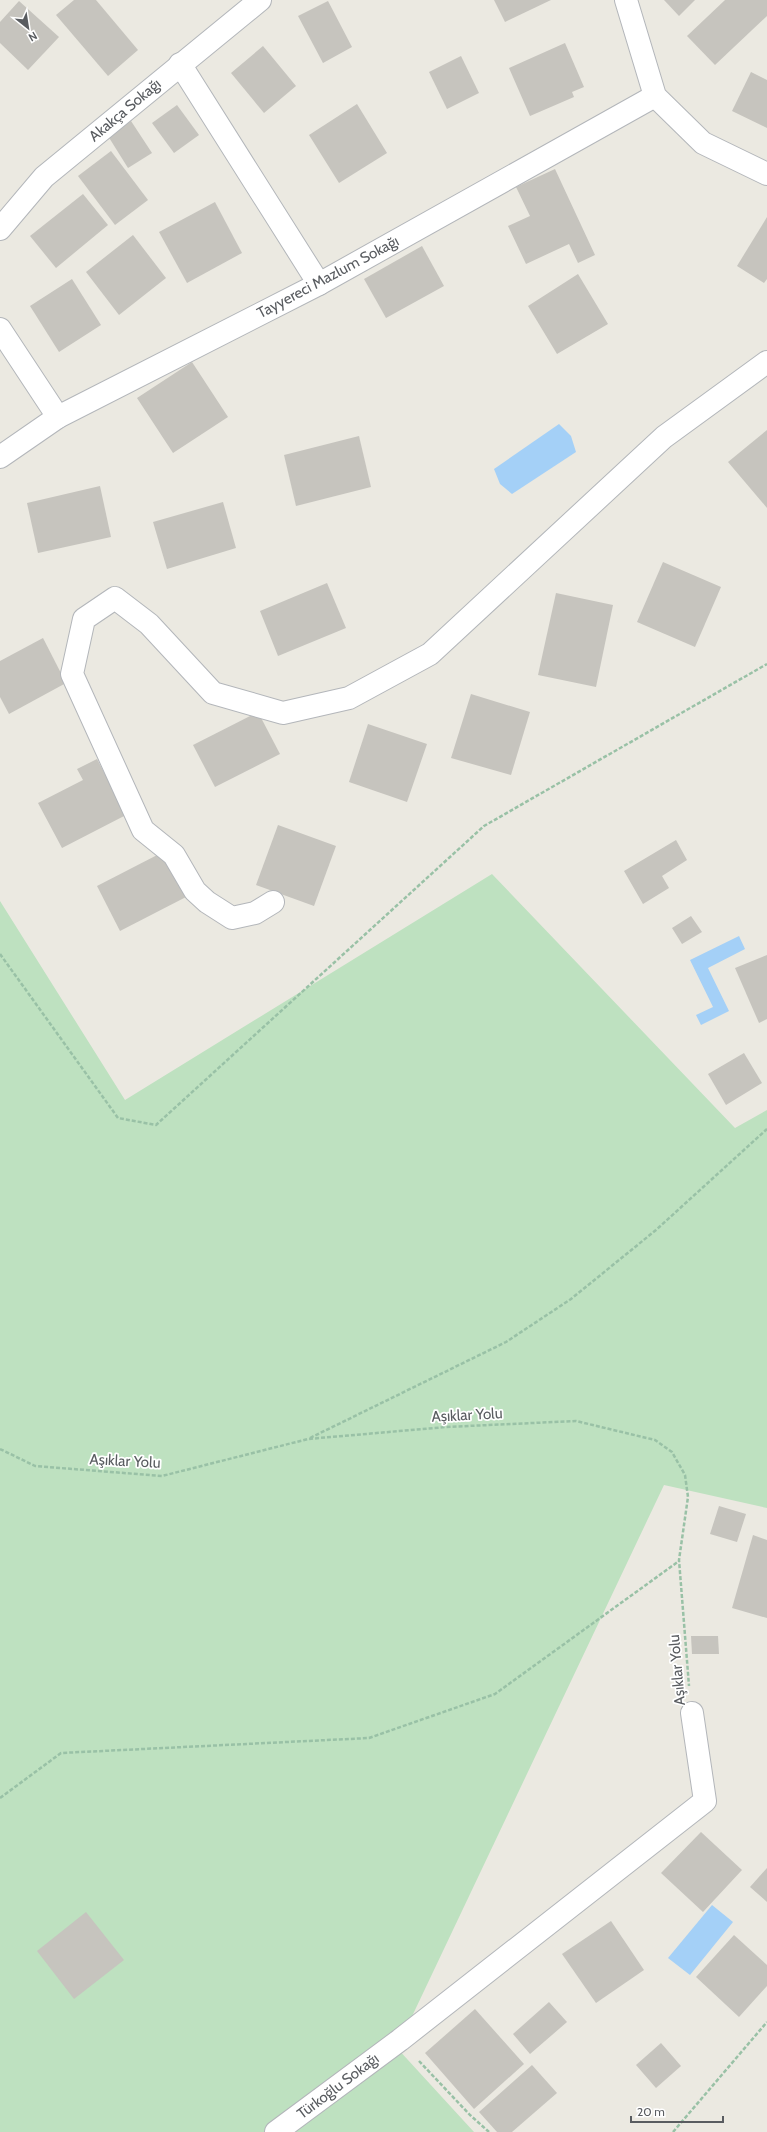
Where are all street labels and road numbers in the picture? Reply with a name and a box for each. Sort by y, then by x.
street label: Akakça Sokağı [85,75,165,145]
street label: Tayyereci Mazlum Sokağı [254,232,402,322]
street label: Aşıklar Yolu [431,1404,503,1426]
street label: Aşıklar Yolu [89,1450,161,1472]
street label: Aşıklar Yolu [665,1634,689,1706]
street label: Türkoğlu Sokağı [294,2049,382,2123]

